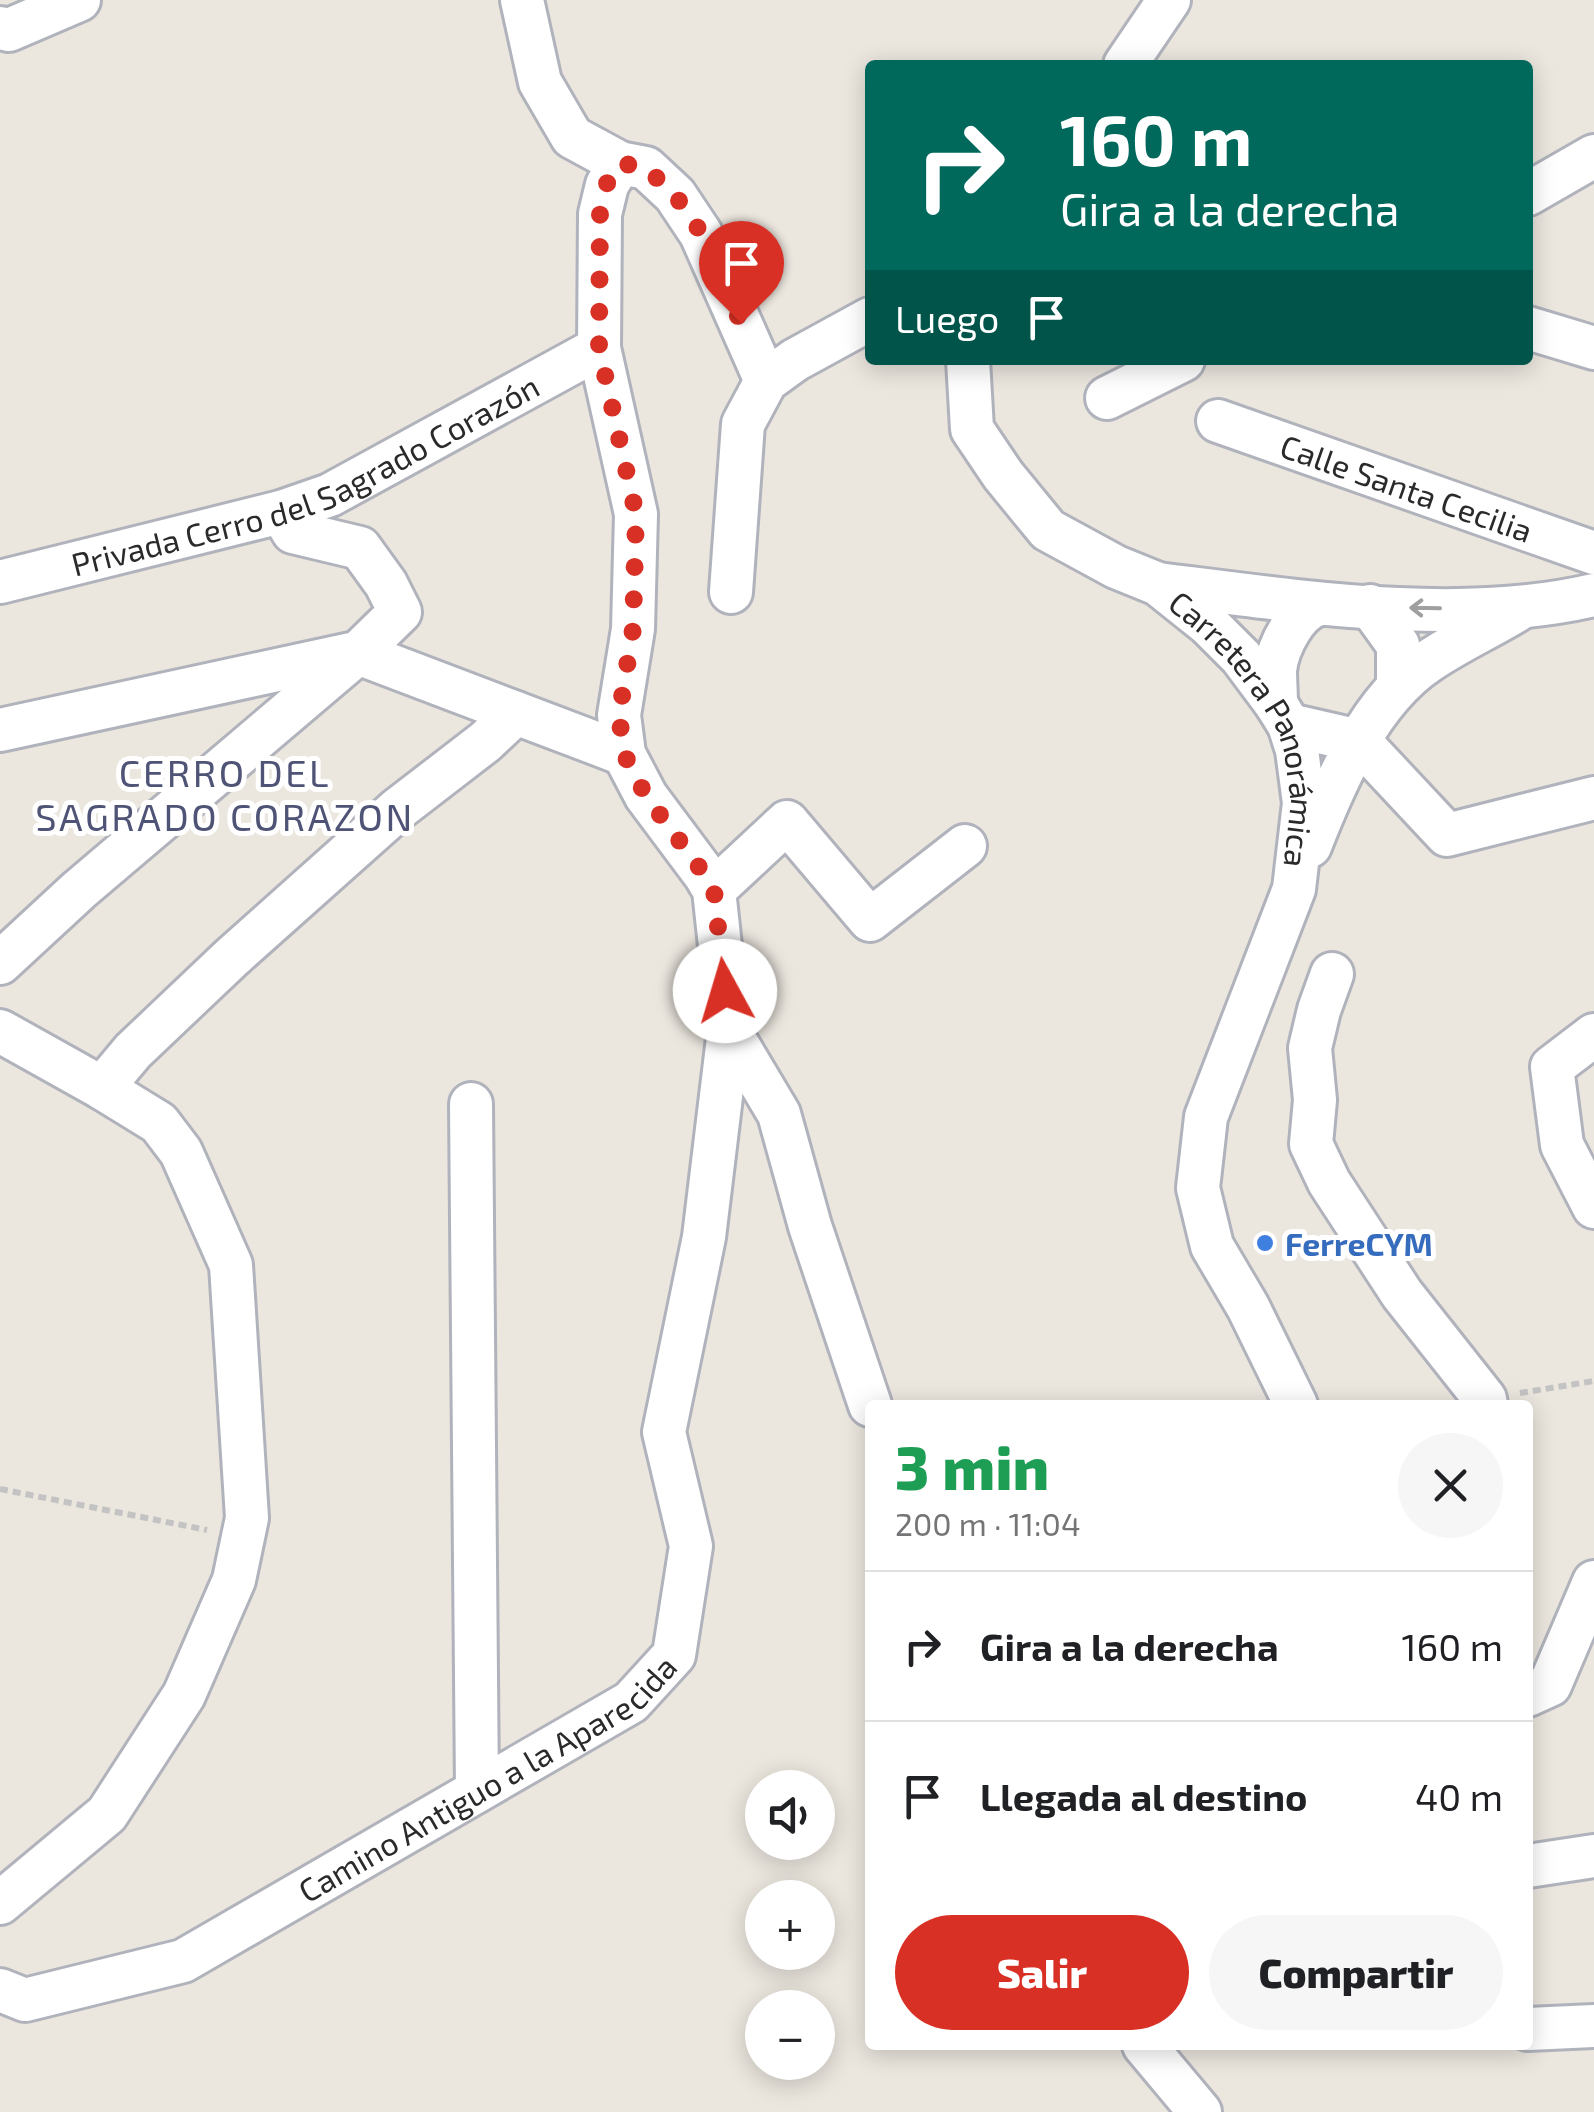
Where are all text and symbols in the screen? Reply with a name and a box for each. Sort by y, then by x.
text: 160 m [1060,96,1253,180]
icon: right [895,100,1025,230]
text: Gira a la derecha [1060,181,1399,235]
pin [699,221,784,324]
icon: arrive [714,236,769,291]
icon: arrive [1019,290,1074,345]
text: Luego [895,295,999,341]
street label: Privada Cerro del Sagrado Corazón [67,366,545,583]
street label: Calle Santa Cecilia [1276,426,1538,549]
street label: Carretera Panorámica [1162,582,1323,870]
one-way arrow [1409,599,1441,618]
district label: CERRO DEL SAGRADO CORAZON [35,749,415,839]
position arrow [673,939,777,1043]
place label: FerreCYM [1285,1224,1433,1262]
marker: FerreCYM [1254,1232,1276,1254]
text: 3 min [895,1430,1049,1502]
button: close [1398,1433,1503,1538]
text: 200 m · 11:04 [895,1504,1081,1542]
icon: right [895,1619,950,1674]
text: Gira a la derecha [980,1623,1279,1669]
text: 160 m [1401,1623,1503,1669]
street label: Camino Antiguo a la Aparecida [291,1647,684,1909]
icon: arrive [895,1769,950,1824]
map controls [745,1770,835,2080]
button: sound [745,1770,835,1860]
text: Llegada al destino [980,1773,1308,1819]
text: 40 m [1415,1773,1503,1819]
button: + [745,1880,835,1970]
button: Salir [895,1915,1189,2030]
button: Compartir [1209,1915,1503,2030]
button: − [745,1990,835,2080]

